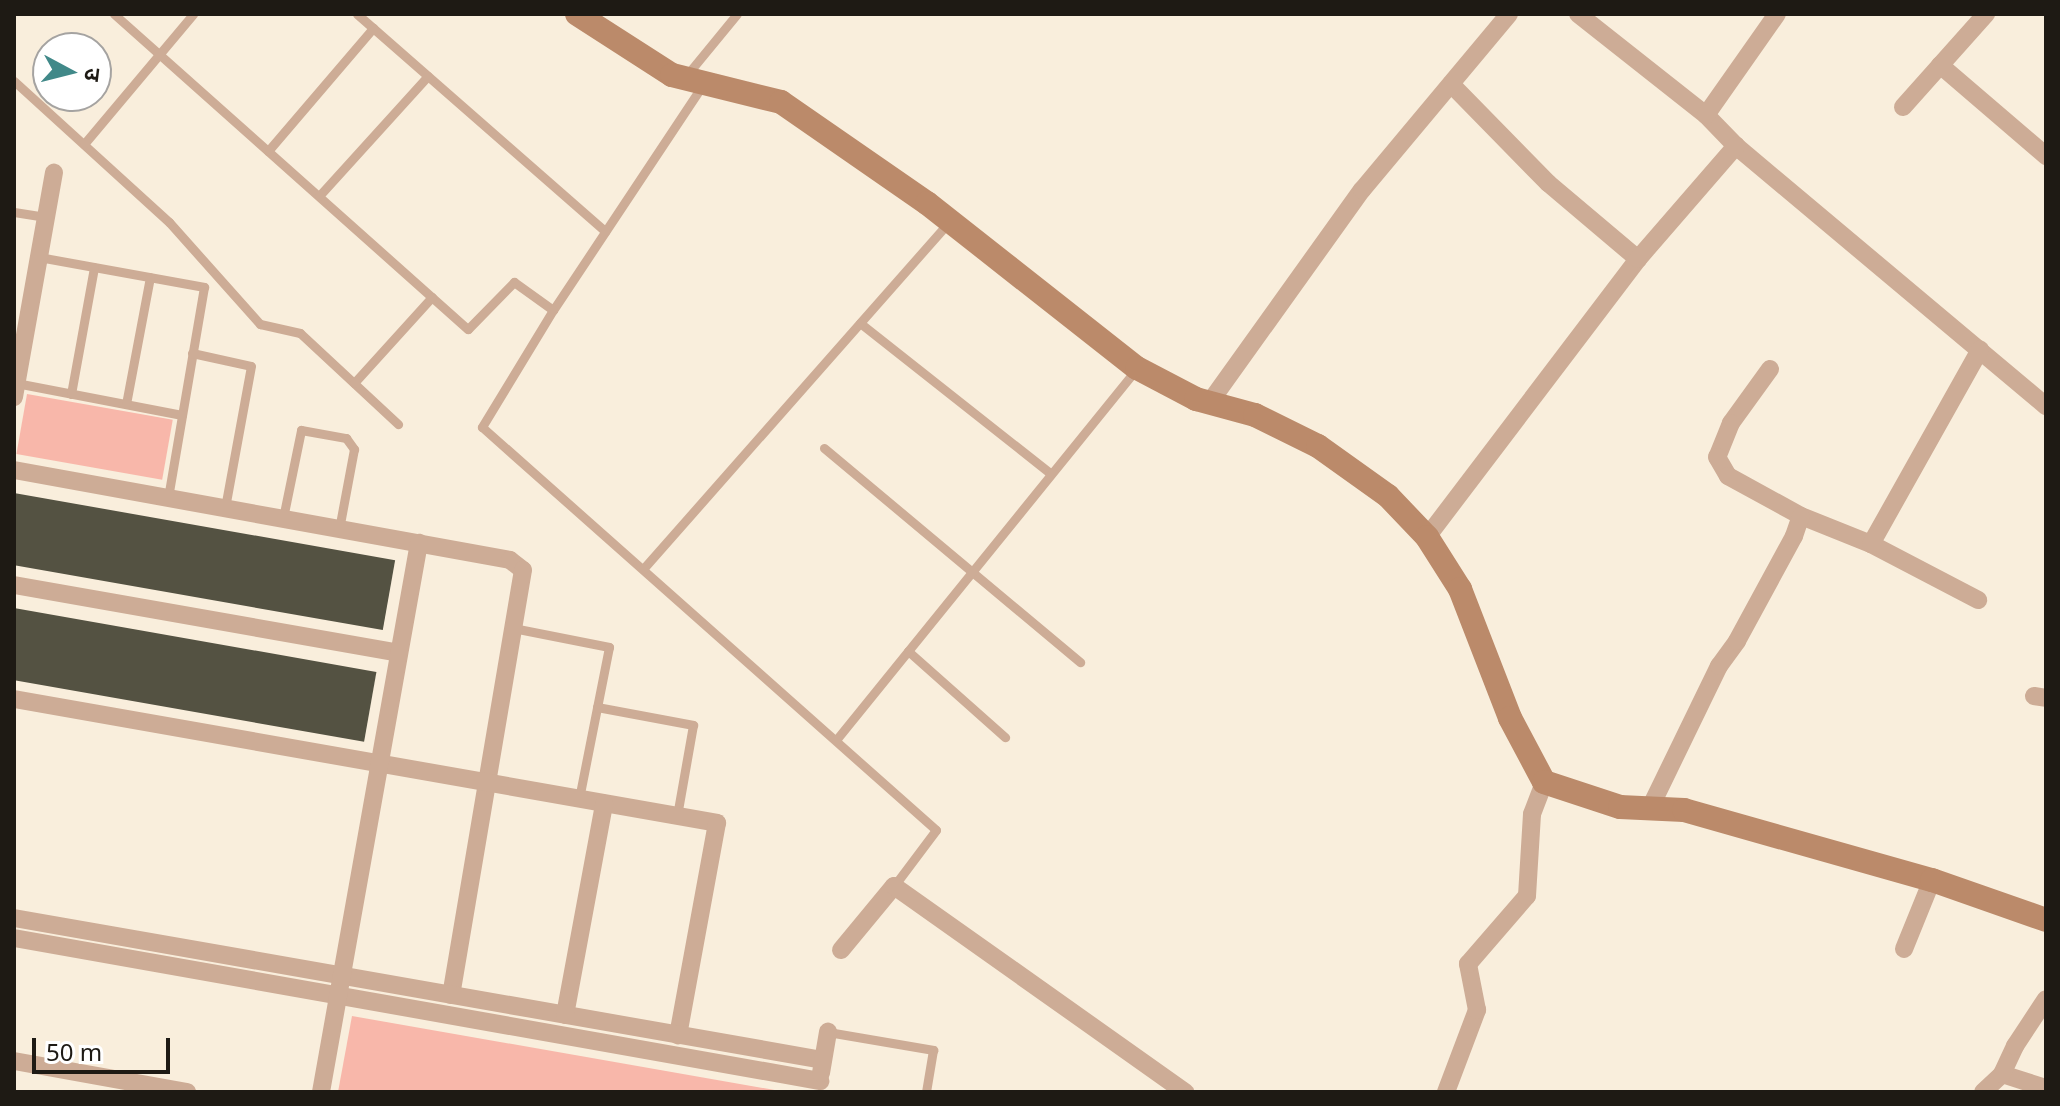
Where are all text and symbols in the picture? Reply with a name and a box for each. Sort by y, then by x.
north arrow [32,32,112,112]
text: उ [78,66,110,83]
scale bar [36,1022,174,1072]
text: 50 m [46,1035,102,1068]

